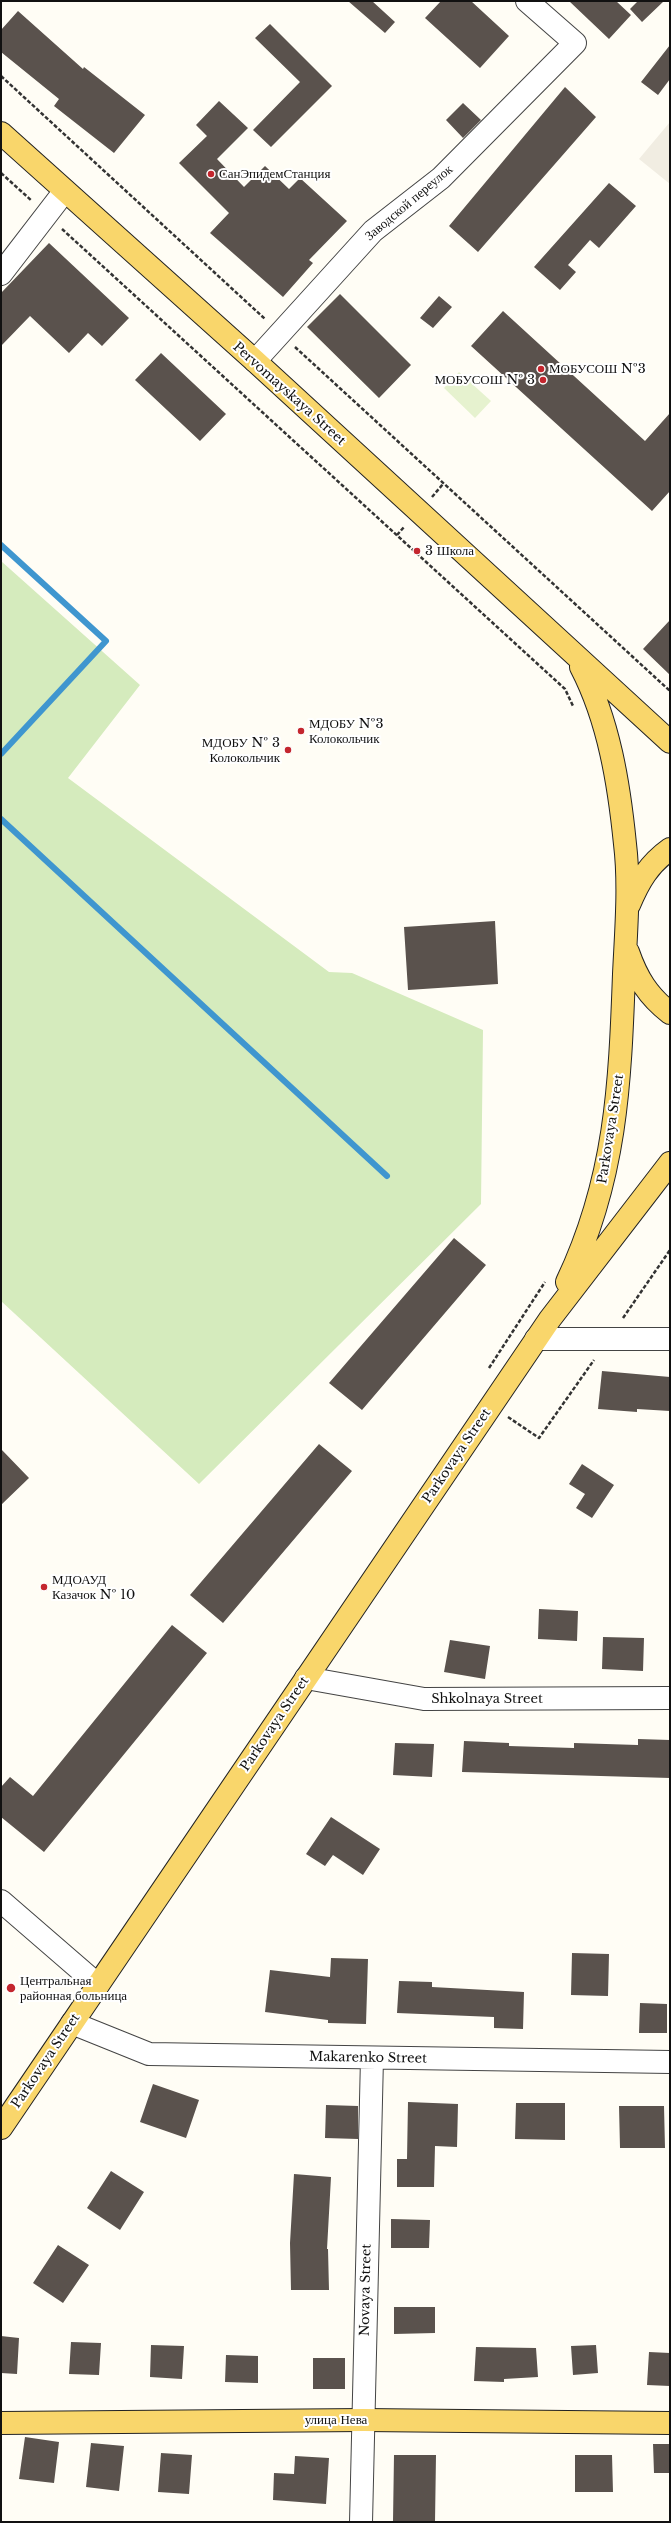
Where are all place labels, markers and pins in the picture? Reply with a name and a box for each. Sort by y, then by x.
place label: СанЭпидемСтанция [219,166,330,182]
marker: СанЭпидемСтанция [206,169,216,179]
place label: МОБУСОШ №3 [549,361,646,377]
marker: МОБУСОШ №3 [536,364,546,374]
place label: МОБУСОШ № 3 [434,372,535,388]
marker: МОБУСОШ № 3 [538,375,548,385]
place label: 3 Школа [425,543,474,559]
marker: 3 Школа [412,546,422,556]
place label: МДОБУ №3 Колокольчик [309,716,383,747]
marker: МДОБУ №3 Колокольчик [296,726,306,736]
place label: МДОБУ № 3 Колокольчик [202,735,280,766]
marker: МДОБУ № 3 Колокольчик [283,745,293,755]
place label: МДОАУД Казачок № 10 [52,1572,135,1603]
marker: МДОАУД Казачок № 10 [39,1582,49,1592]
place label: Центральная районная больница [20,1973,127,2004]
marker: Центральная районная больница [5,1982,17,1994]

